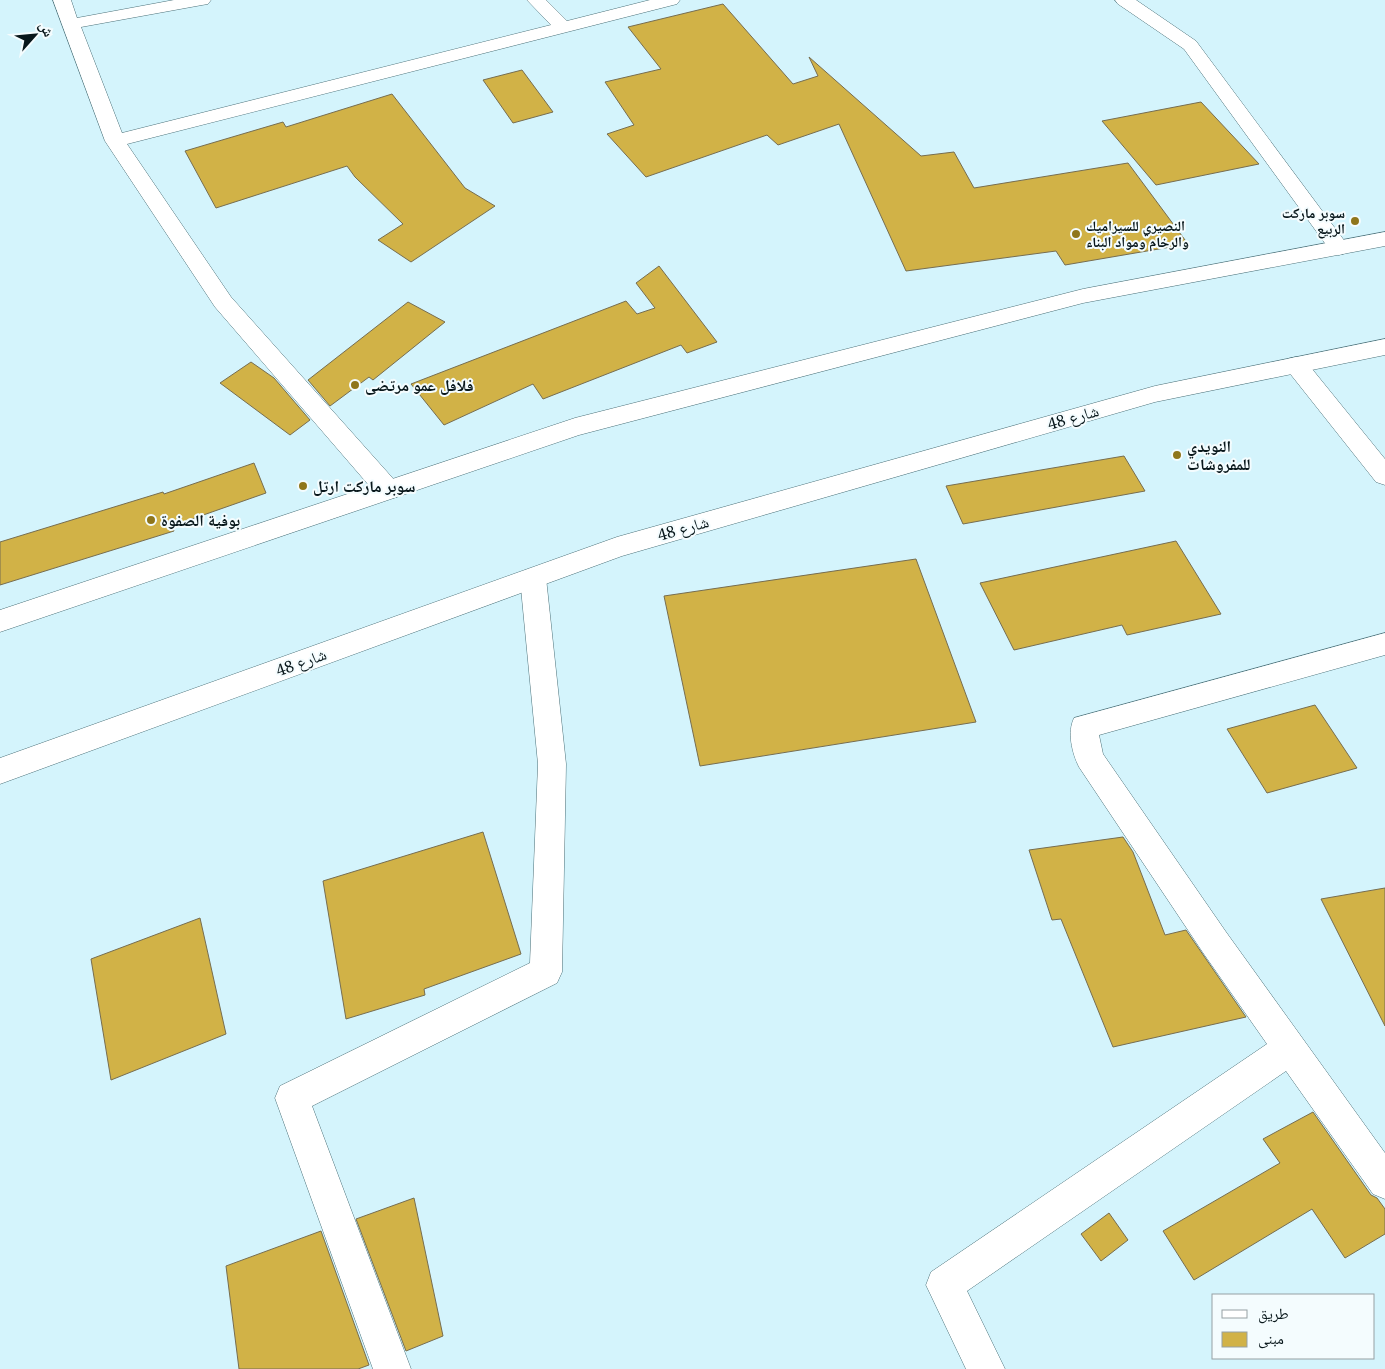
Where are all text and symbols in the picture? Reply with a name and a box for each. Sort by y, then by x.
north arrow [10,10,60,60]
text: ش [35,18,59,40]
place label: سوبر ماركت الربيع [1282,203,1345,239]
marker: سوبر ماركت الربيع [1349,215,1361,227]
place label: النصيري للسيراميك والرخام ومواد البناء [1086,216,1189,252]
marker: النصيري للسيراميك والرخام ومواد البناء [1070,228,1082,240]
place label: فلافل عمو مرتضى [365,374,474,396]
marker: فلافل عمو مرتضى [349,379,361,391]
street label: شارع 48 [1045,399,1101,435]
place label: النويدي للمفروشات [1187,435,1251,475]
marker: النويدي للمفروشات [1171,449,1183,461]
place label: سوبر ماركت ارتل [313,475,415,497]
marker: سوبر ماركت ارتل [297,480,309,492]
place label: بوفية الصفوة [161,509,240,531]
street label: شارع 48 [655,510,711,546]
marker: بوفية الصفوة [145,514,157,526]
street label: شارع 48 [273,643,329,681]
legend [1212,1294,1375,1359]
text: طريق [1258,1303,1289,1324]
text: مبنى [1258,1328,1284,1349]

